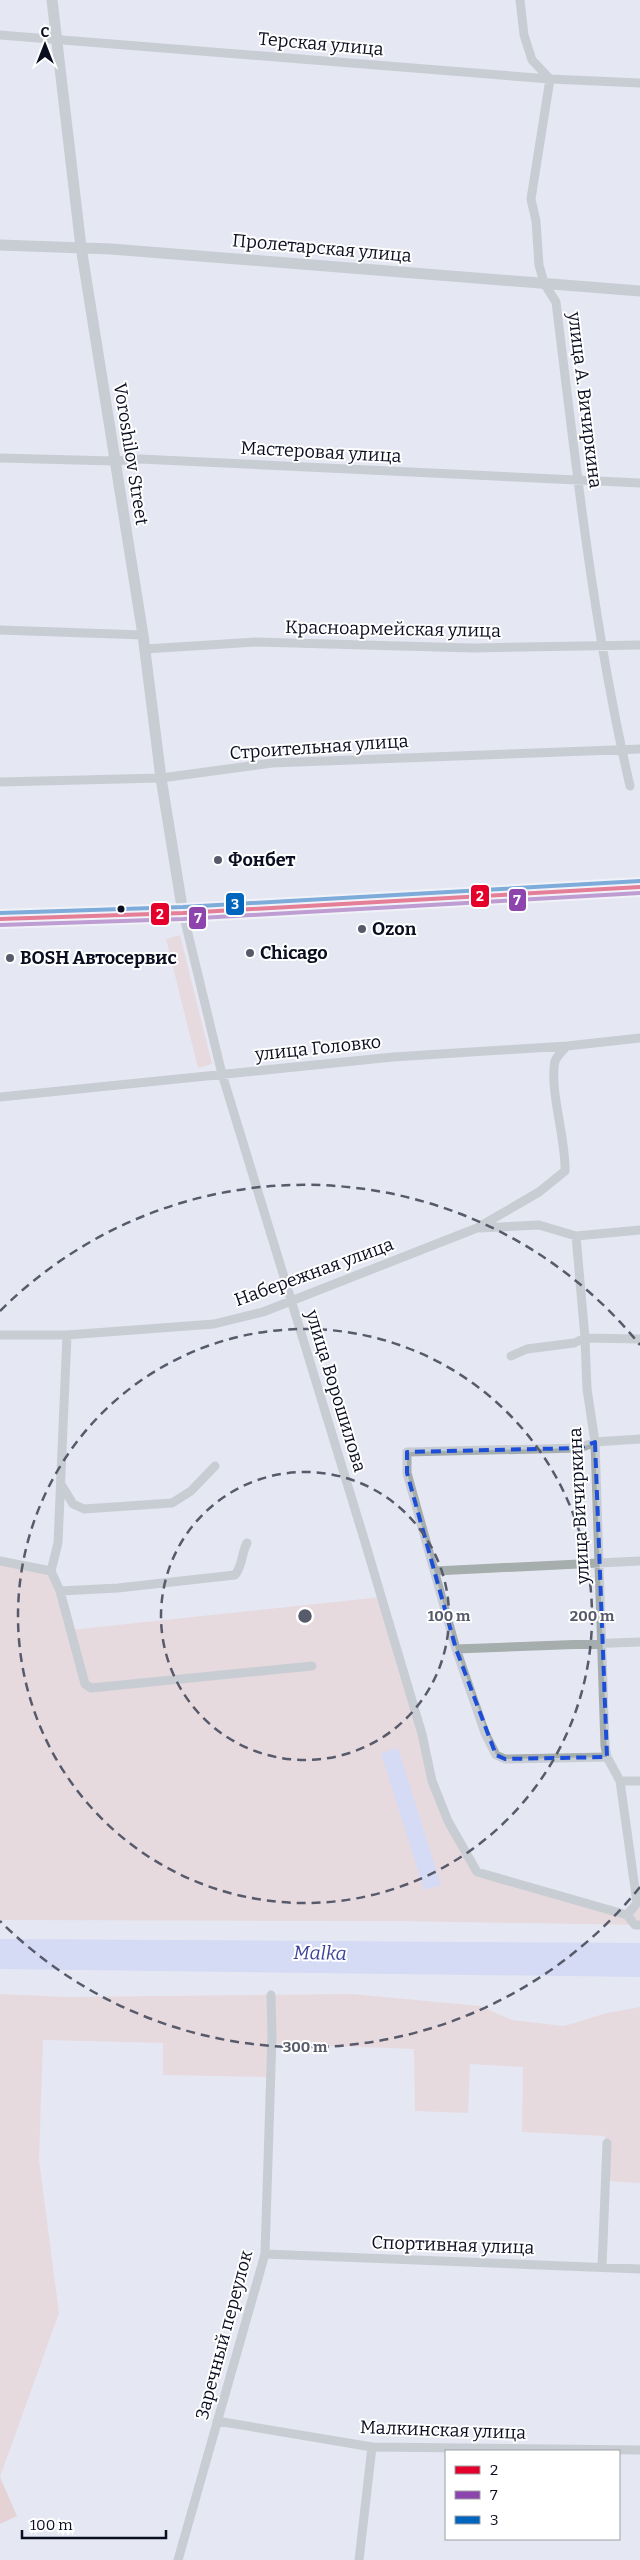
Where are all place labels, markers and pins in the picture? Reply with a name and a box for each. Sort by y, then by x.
place label: Фонбет [228,849,295,871]
marker: Фонбет [212,854,224,866]
unlabelled marker [116,904,126,914]
place label: Ozon [372,918,417,940]
marker: Ozon [356,923,368,935]
place label: Chicago [260,942,328,964]
place label: BOSH Автосервис [20,947,177,969]
marker: Chicago [244,947,256,959]
marker: BOSH Автосервис [4,952,16,964]
centre of rings [296,1607,314,1625]

